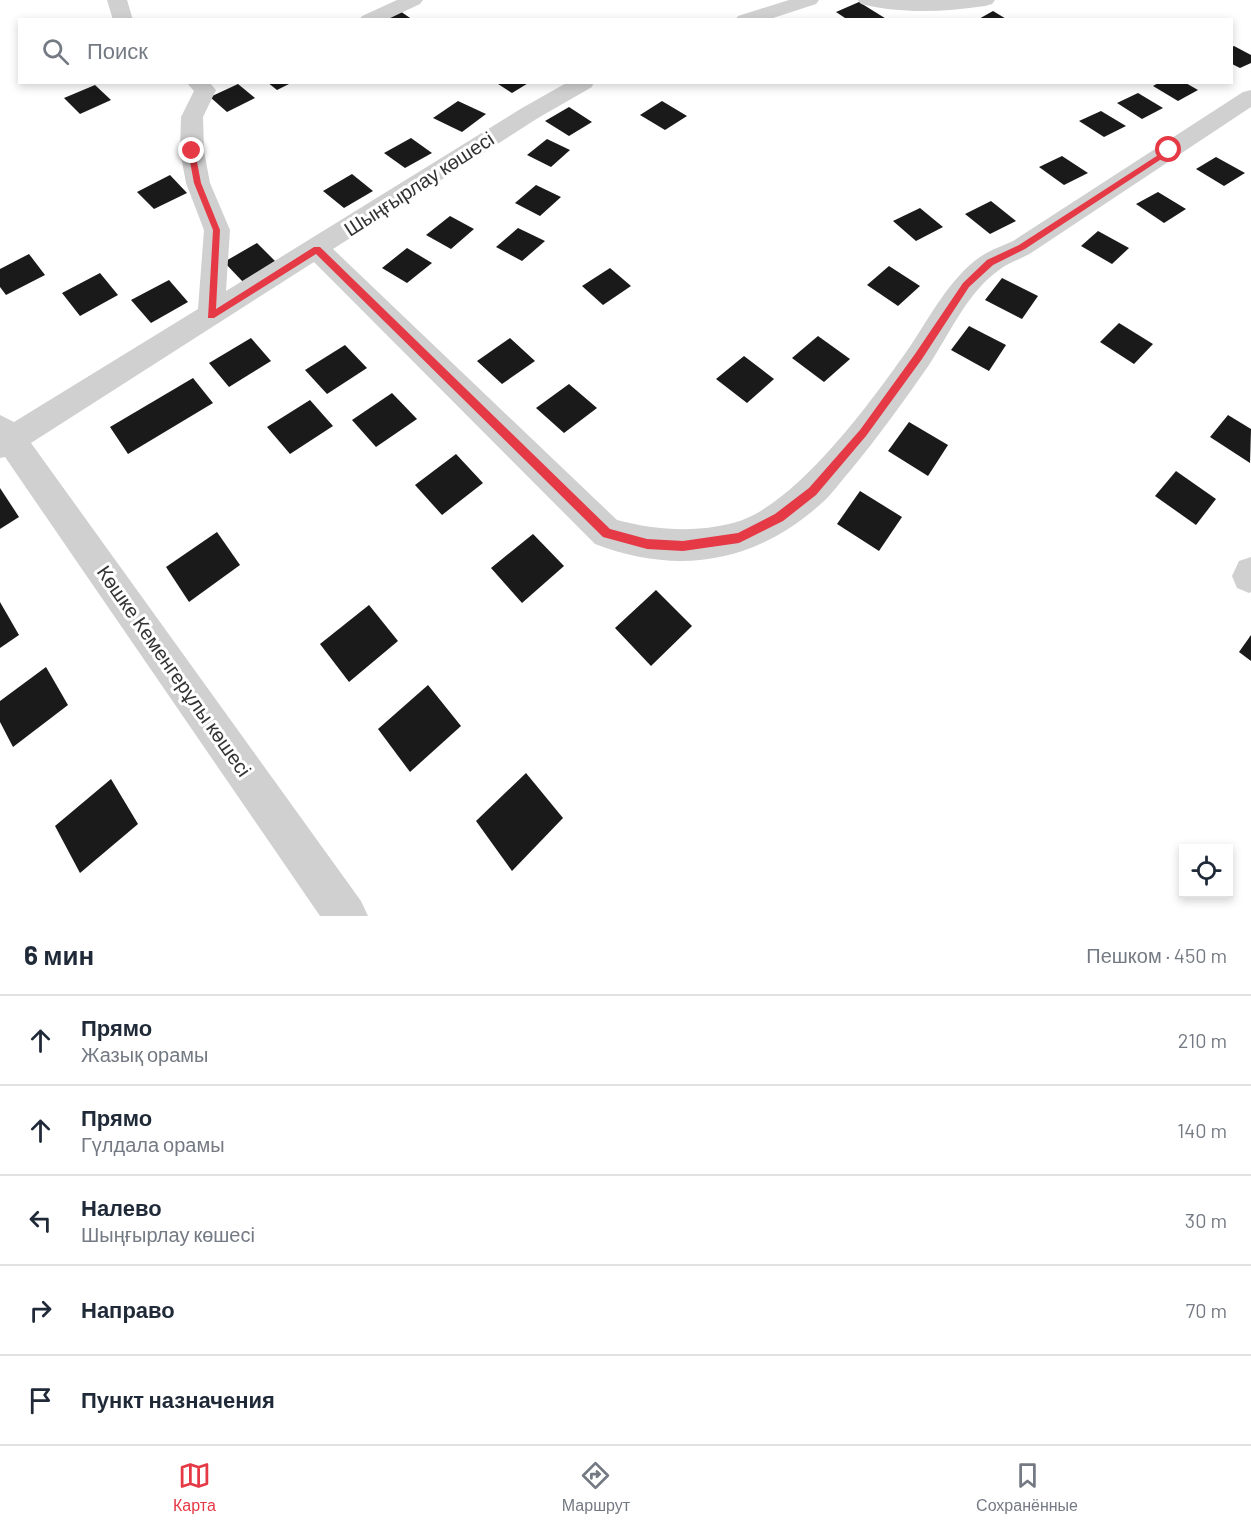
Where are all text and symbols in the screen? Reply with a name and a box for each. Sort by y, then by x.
search box [18,18,1233,84]
icon: search [39,35,72,68]
text: Поиск [87,37,148,63]
street label: Шыңғырлау көшесі [339,126,498,241]
route start [1155,136,1181,162]
route end [178,137,204,163]
street label: Көшке Кеменгерұлы көшесі [93,560,257,781]
map controls [1179,844,1233,898]
button: locate [1179,844,1233,898]
text: 6 мин [24,939,94,970]
text: Пешком · 450 m [1086,943,1227,967]
text: Прямо [81,1014,152,1040]
icon: ahead [24,1024,57,1057]
text: 210 m [1178,1028,1227,1052]
text: Жазық орамы [81,1042,208,1066]
text: Прямо [81,1104,152,1130]
icon: ahead [24,1114,57,1147]
text: 140 m [1177,1118,1227,1142]
text: Гүлдала орамы [81,1132,225,1156]
text: Налево [81,1194,162,1220]
icon: left [24,1204,57,1237]
text: 30 m [1185,1208,1227,1232]
text: Шыңғырлау көшесі [81,1222,255,1246]
icon: right [24,1294,57,1327]
text: Направо [81,1296,175,1322]
text: 70 m [1186,1298,1227,1322]
icon: arrive [24,1384,57,1417]
text: Пункт назначения [81,1386,275,1412]
tab: Карта [173,1459,216,1515]
tab: Маршрут [562,1459,630,1515]
tab: Сохранённые [976,1459,1078,1515]

